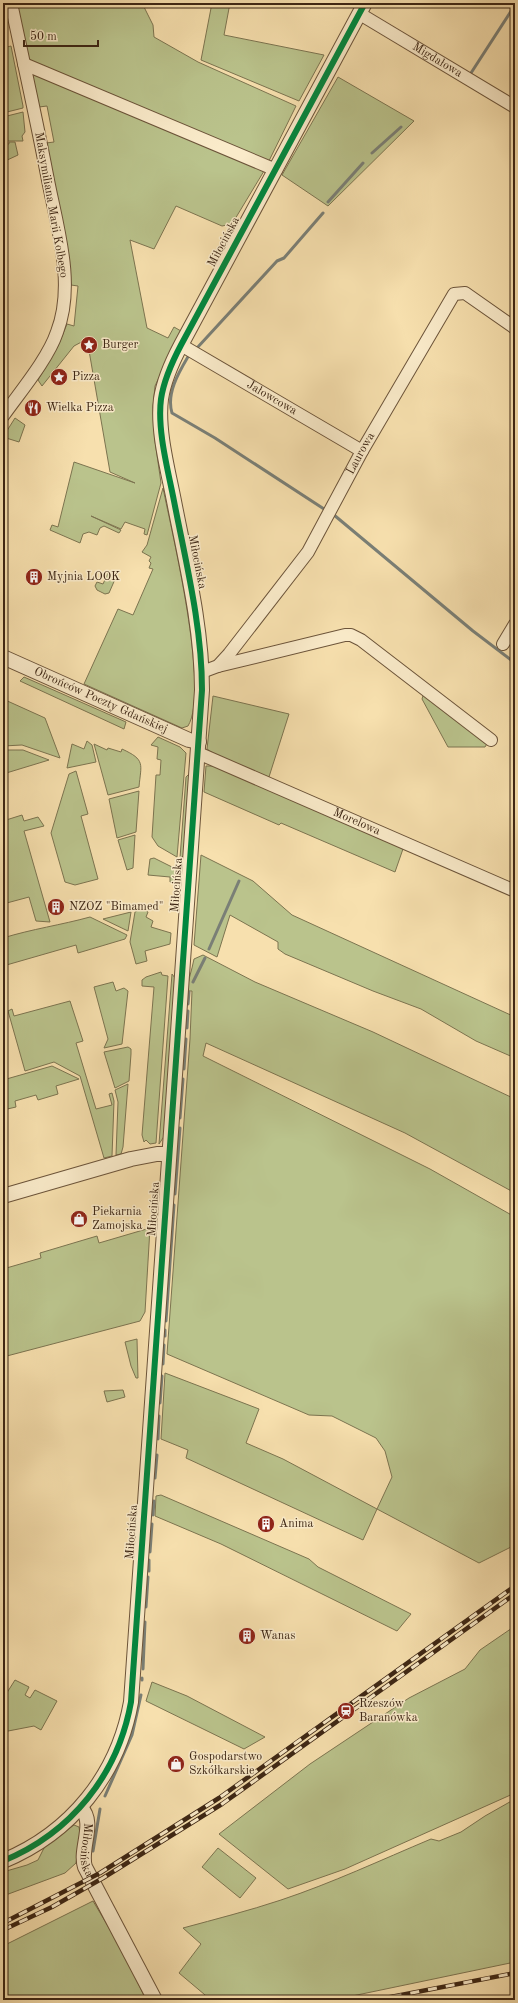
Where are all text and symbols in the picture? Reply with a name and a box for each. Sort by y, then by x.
scale bar [24,22,98,48]
text: 50 m [30,30,57,43]
street label: Migdałowa [410,41,464,80]
street label: Maksymiliana Marii Kolbego [32,131,70,279]
street label: Miłocińska [206,215,242,269]
place icon: Burger [79,335,99,355]
place label: Burger [102,339,139,351]
place icon: Pizza [49,367,69,387]
place label: Pizza [72,371,100,383]
street label: Jałowcowa [244,379,299,417]
restaurant icon: Wielka Pizza [23,398,43,418]
place label: Wielka Pizza [46,402,114,414]
street label: Laurowa [344,431,377,477]
street label: Miłocińska [186,534,208,590]
building icon: Myjnia LOOK [24,567,44,587]
place label: Myjnia LOOK [47,571,120,583]
street label: Obrońców Poczty Gdańskiej [32,666,169,736]
street label: Morelowa [331,807,382,838]
street label: Miłocińska [169,857,185,913]
building icon: NZOZ "Bimamed" [46,897,66,917]
place label: NZOZ "Bimamed" [69,901,163,913]
street label: Miłocińska [146,1181,162,1237]
place label: Piekarnia Zamojska [92,1206,143,1232]
shop icon: Piekarnia Zamojska [69,1209,89,1229]
street label: Miłocińska [124,1504,140,1560]
building icon: Anima [256,1514,276,1534]
place label: Anima [279,1518,313,1530]
building icon: Wanas [237,1626,257,1646]
place label: Wanas [260,1630,295,1642]
place label: Rzeszów Baranówka [359,1698,418,1724]
station icon: Rzeszów Baranówka [336,1701,356,1721]
place label: Gospodarstwo Szkółkarskie [189,1751,262,1777]
shop icon: Gospodarstwo Szkółkarskie [166,1754,186,1774]
street label: Miłocińska [78,1823,95,1879]

